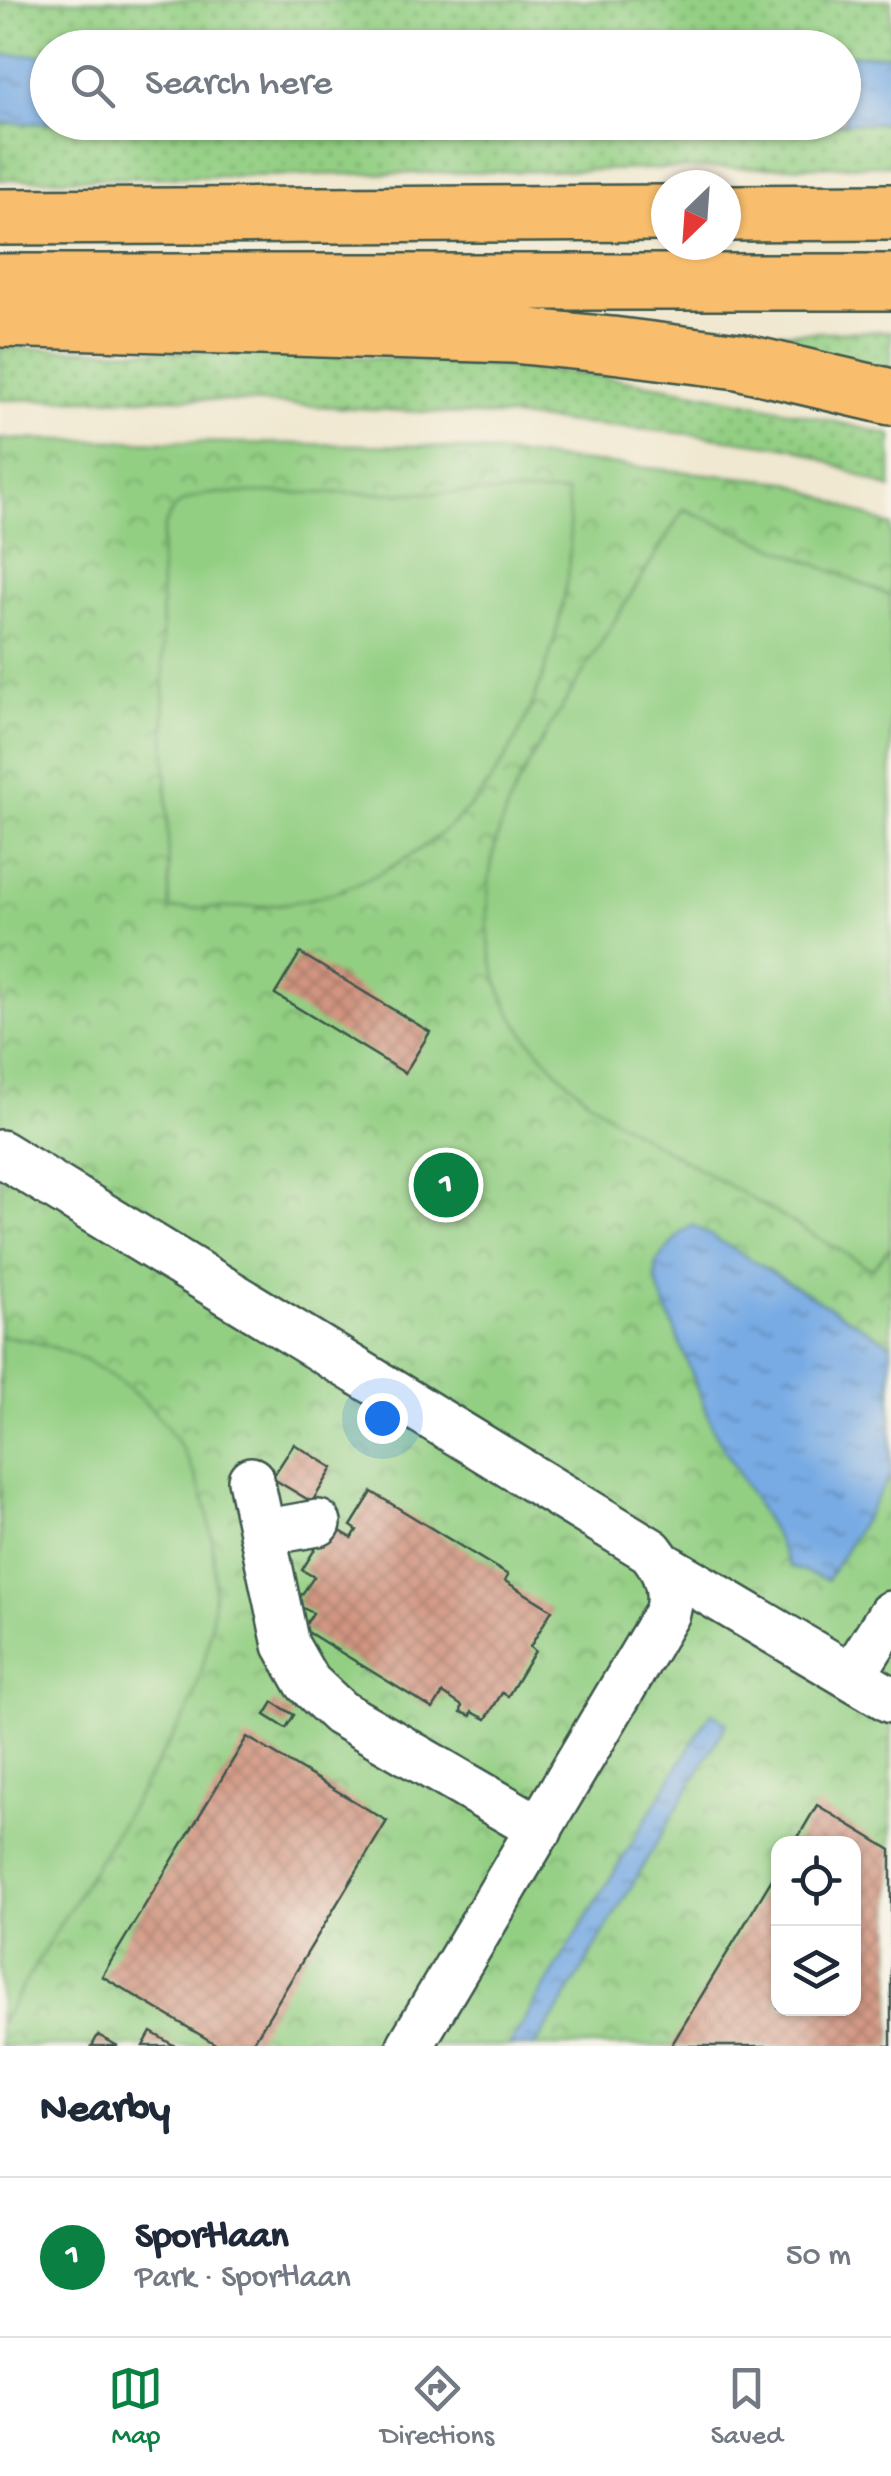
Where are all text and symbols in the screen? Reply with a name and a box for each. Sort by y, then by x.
search box [30,30,861,140]
icon: search [65,58,120,113]
text: Search here [145,63,332,107]
north arrow [651,170,741,260]
pin: 1 [414,1148,478,1222]
your location [357,1393,408,1444]
map controls [771,1836,861,2016]
button: locate [771,1836,861,1926]
button: layers [771,1926,861,2016]
text: Nearby [40,2087,170,2136]
text: Sportlaan [135,2216,289,2260]
text: 1 [66,2238,79,2276]
text: 50 m [786,2238,851,2276]
text: Park · Sportlaan [135,2260,351,2298]
tab: Map [108,2361,163,2454]
tab: Directions [380,2361,494,2454]
tab: Saved [711,2361,783,2454]

